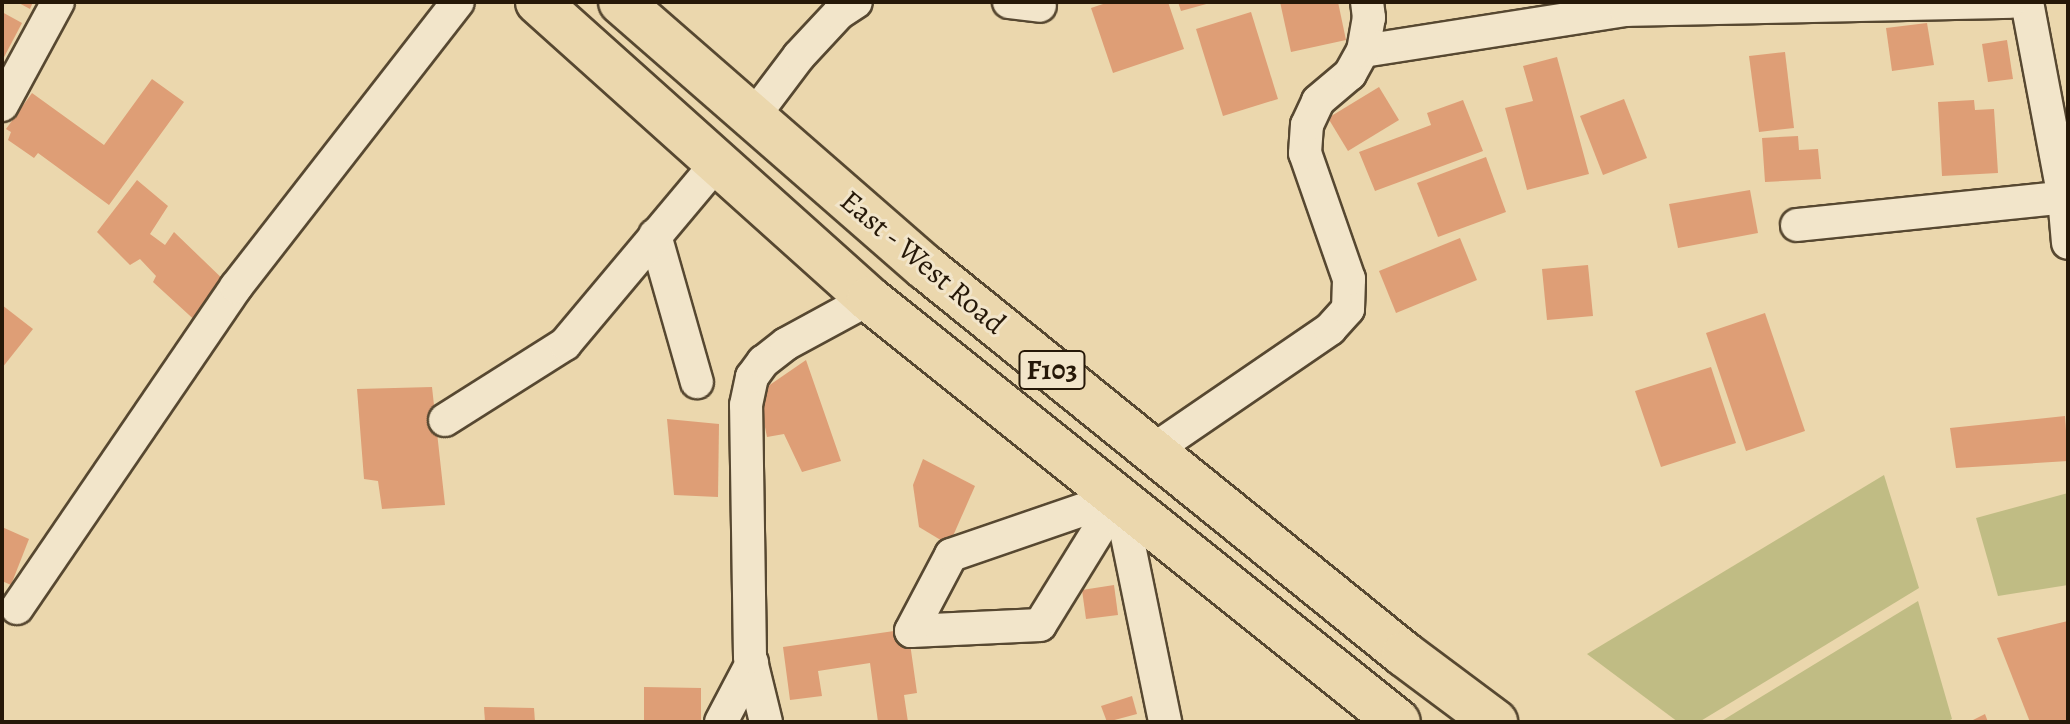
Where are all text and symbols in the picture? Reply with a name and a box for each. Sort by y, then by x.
street label: East - West Road [833,182,1013,342]
road number: F103 [1018,346,1086,394]

